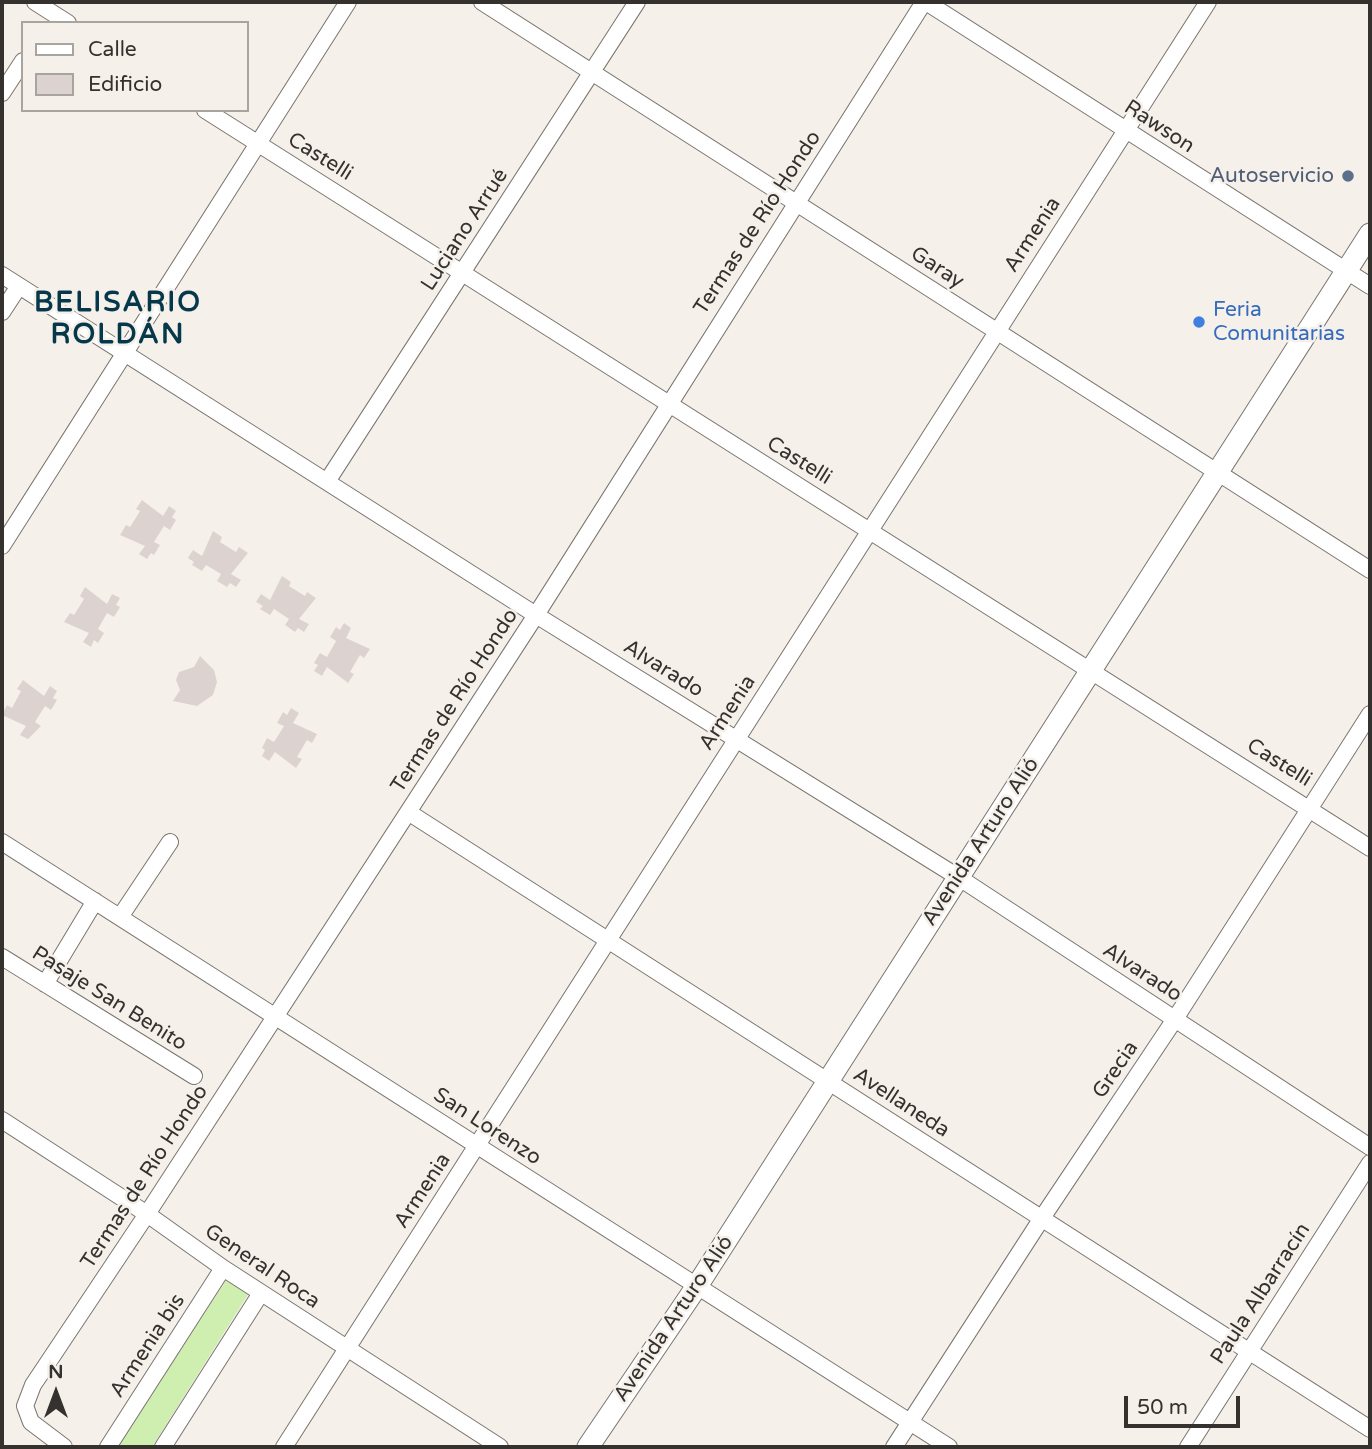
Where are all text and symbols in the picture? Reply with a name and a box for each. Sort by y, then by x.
legend [21,21,248,112]
text: Calle [88,37,137,62]
text: Edificio [88,72,162,97]
street label: Rawson [1119,95,1199,159]
street label: Termas de Río Hondo [689,126,827,320]
street label: Castelli [283,127,357,187]
place label: Autoservicio [1210,163,1334,189]
street label: Luciano Arrué [416,164,514,296]
marker: Autoservicio [1340,168,1356,184]
street label: Armenia [999,193,1067,277]
street label: Garay [906,241,968,295]
district label: BELISARIO ROLDÁN [35,287,201,353]
place label: Feria Comunitarias [1213,297,1345,347]
marker: Feria Comunitarias [1191,314,1207,330]
street label: Castelli [762,431,836,491]
street label: Termas de Río Hondo [386,604,524,798]
street label: Alvarado [618,635,708,703]
street label: Armenia [694,671,762,755]
street label: Castelli [1242,733,1316,793]
street label: Avenida Arturo Alió [917,753,1045,931]
street label: Alvarado [1098,938,1186,1008]
street label: Pasaje San Benito [27,941,191,1057]
street label: Grecia [1088,1037,1144,1103]
street label: Avellaneda [848,1063,954,1143]
street label: Termas de Río Hondo [76,1080,214,1274]
street label: San Lorenzo [428,1083,546,1171]
street label: Armenia [389,1149,457,1233]
street label: General Roca [200,1219,324,1315]
street label: Paula Albarracín [1206,1219,1316,1369]
street label: Avenida Arturo Alió [609,1231,739,1407]
street label: Armenia bis [105,1289,191,1403]
north arrow [21,1358,91,1428]
text: N [48,1361,64,1383]
scale bar [1127,1382,1242,1426]
text: 50 m [1137,1395,1188,1420]

